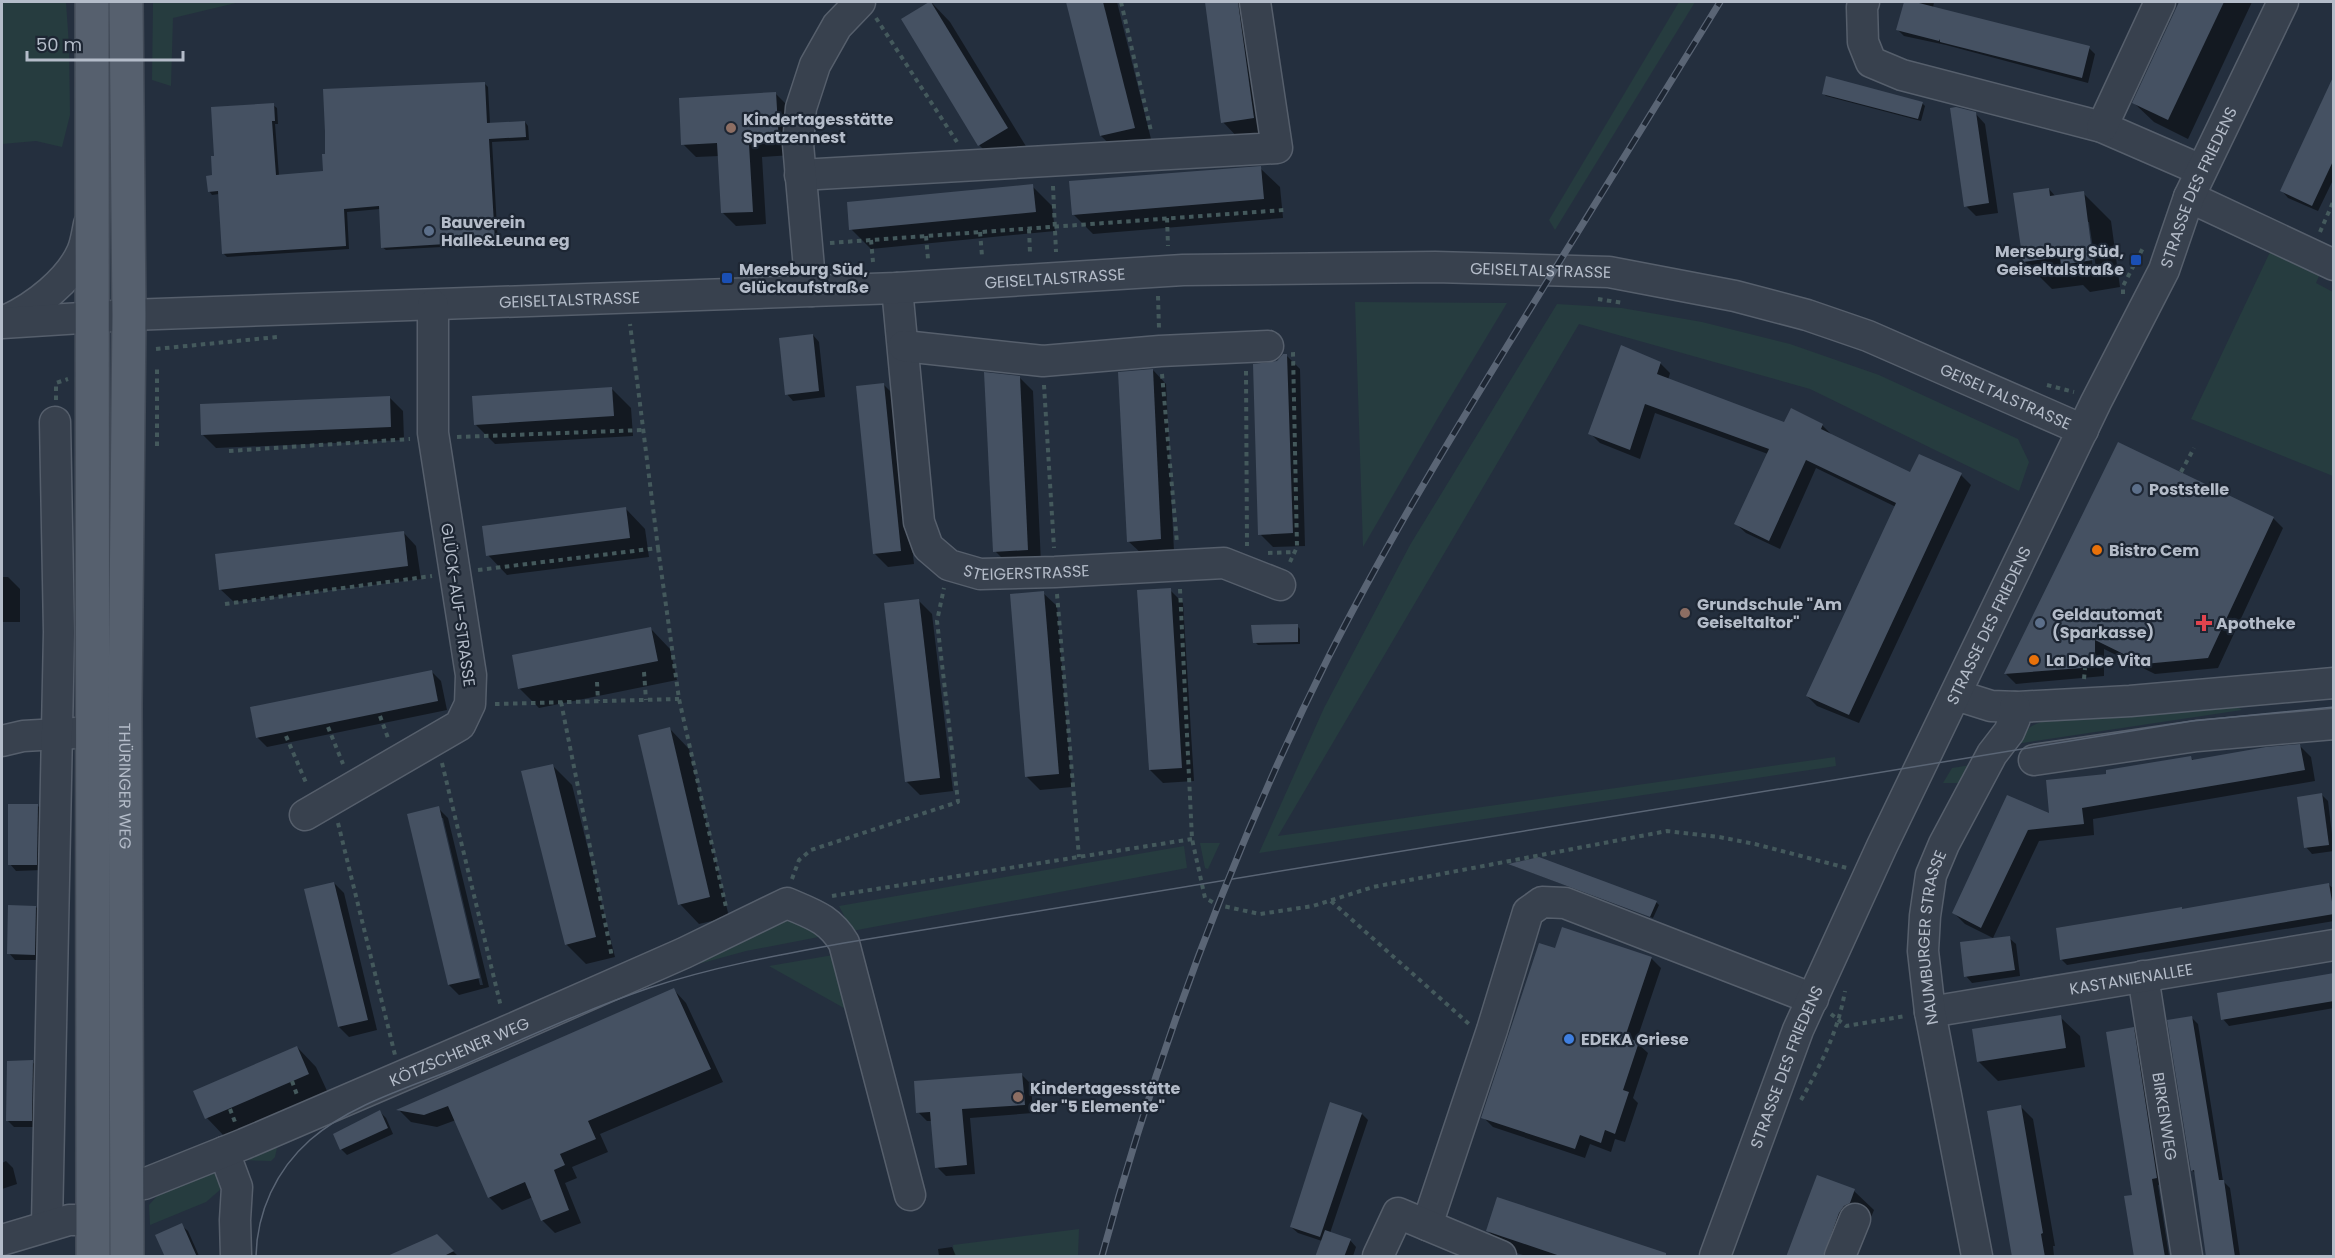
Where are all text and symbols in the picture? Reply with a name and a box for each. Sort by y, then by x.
scale bar [27,24,183,62]
text: 50 m [36,32,82,57]
street label: STRASSE DES FRIEDENS [2154,103,2242,271]
place label: Kindertagesstätte Spatzennest [743,108,894,149]
marker: Kindertagesstätte Spatzennest [724,121,738,135]
place label: Bauverein Halle&Leuna eg [441,211,570,252]
marker: Bauverein Halle&Leuna eg [422,224,436,238]
place label: Merseburg Süd, Geiseltalstraße [1995,240,2124,281]
marker: Merseburg Süd, Geiseltalstraße [2129,253,2143,267]
street label: GEISELTALSTRASSE [1470,257,1612,284]
place label: Merseburg Süd, Glückaufstraße [739,258,869,299]
street label: GEISELTALSTRASSE [984,262,1126,294]
marker: Merseburg Süd, Glückaufstraße [720,271,734,285]
street label: GEISELTALSTRASSE [499,286,640,313]
street label: GEISELTALSTRASSE [1937,357,2075,435]
place label: Poststelle [2149,478,2229,501]
marker: Poststelle [2130,482,2144,496]
street label: GLÜCK-AUF-STRASSE [435,522,481,688]
place label: Bistro Cem [2109,539,2199,562]
street label: STRASSE DES FRIEDENS [1940,542,2036,708]
marker: Bistro Cem [2090,543,2104,557]
street label: STEIGERSTRASSE [961,558,1090,586]
place label: Grundschule "Am Geiseltaltor" [1697,593,1842,634]
place label: Geldautomat (Sparkasse) [2052,603,2162,644]
marker: Grundschule "Am Geiseltaltor" [1678,606,1692,620]
place label: Apotheke [2216,612,2296,635]
marker: Geldautomat (Sparkasse) [2033,616,2047,630]
marker: Apotheke [2197,616,2211,630]
place label: La Dolce Vita [2046,649,2151,672]
marker: La Dolce Vita [2027,653,2041,667]
street label: THÜRINGER WEG [114,723,137,849]
street label: NAUMBURGER STRASSE [1911,846,1952,1027]
street label: KASTANIENALLEE [2068,957,2195,1000]
street label: STRASSE DES FRIEDENS [1744,982,1828,1152]
street label: KÖTZSCHENER WEG [386,1011,533,1092]
place label: EDEKA Griese [1581,1028,1689,1051]
marker: EDEKA Griese [1562,1032,1576,1046]
street label: BIRKENWEG [2147,1071,2183,1162]
place label: Kindertagesstätte der "5 Elemente" [1030,1077,1181,1118]
marker: Kindertagesstätte der "5 Elemente" [1011,1090,1025,1104]

